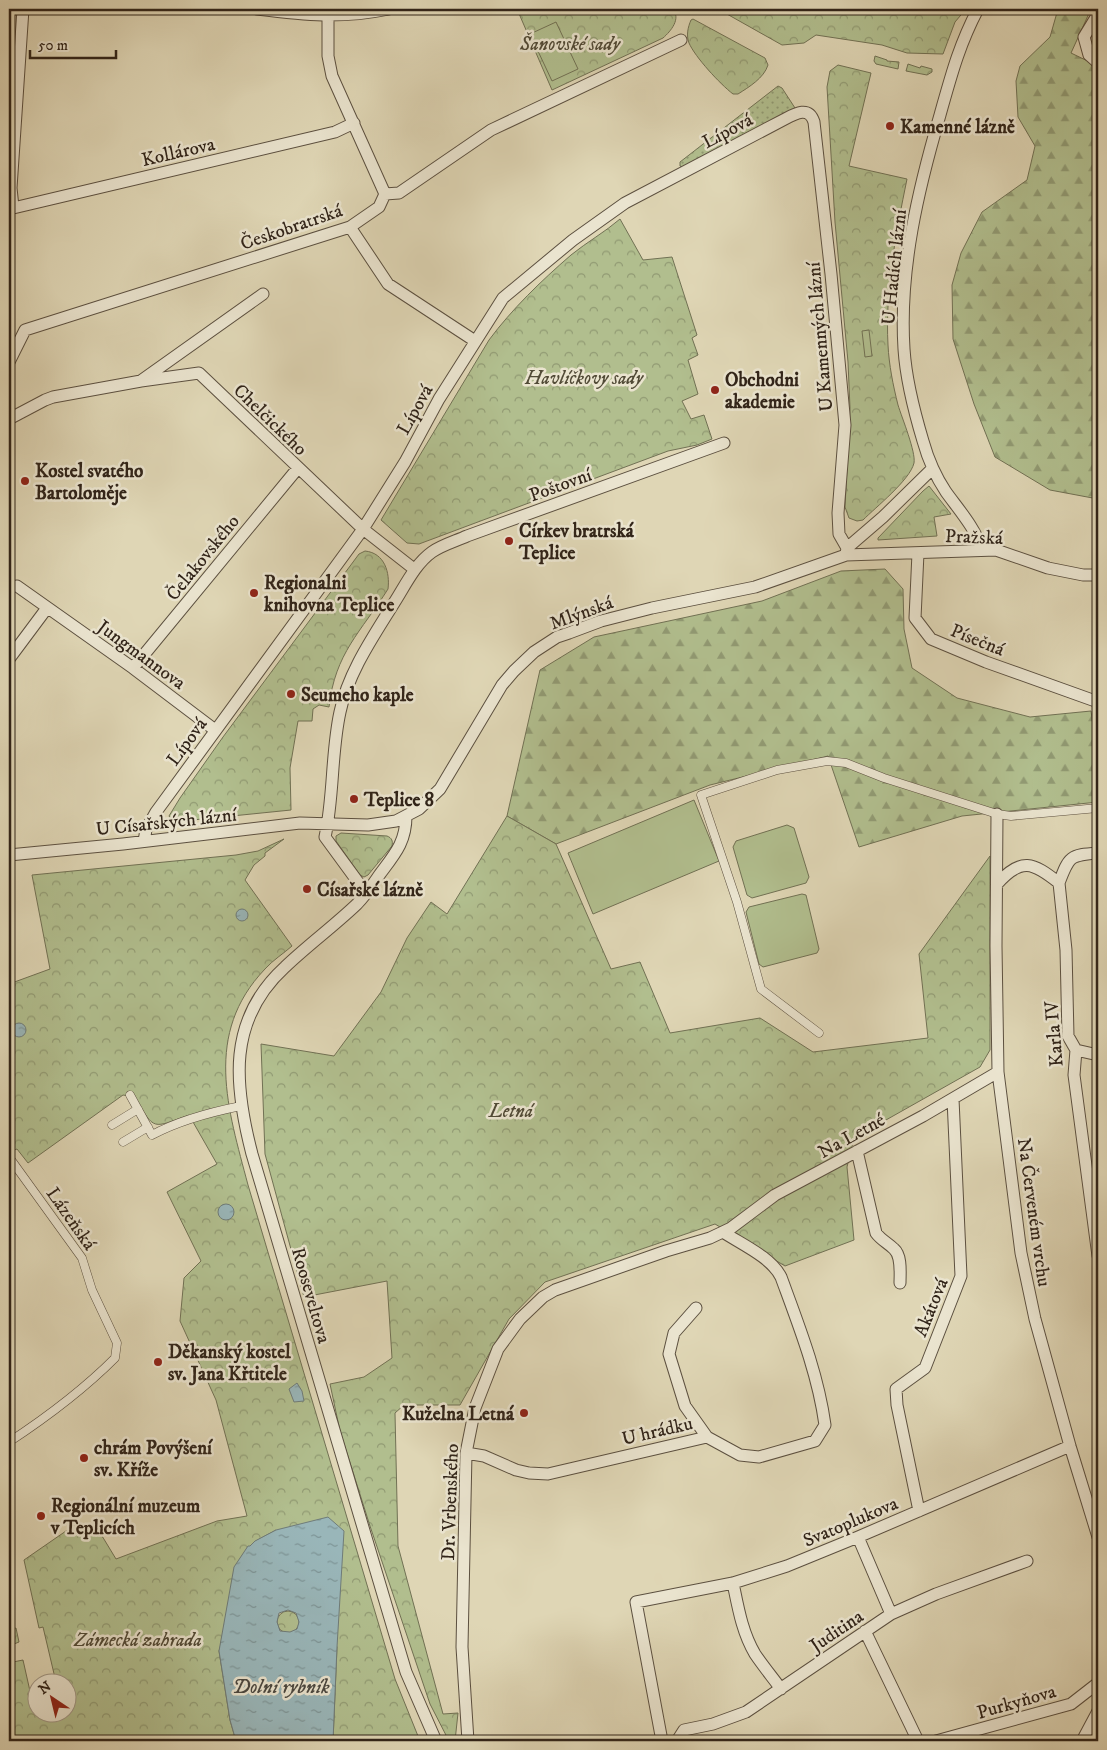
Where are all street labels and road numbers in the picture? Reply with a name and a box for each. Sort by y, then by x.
street label: Lípová [699,109,757,154]
street label: Kollárova [139,133,217,172]
street label: Českobratrská [237,197,345,256]
street label: U Hadích lázní [877,207,912,326]
street label: U Kamenných lázní [802,260,838,413]
street label: Chelčického [228,379,312,461]
street label: Lípová [392,381,438,439]
street label: Poštovní [526,463,596,507]
street label: Čelakovského [160,509,245,605]
street label: Pražská [944,525,1003,550]
street label: Mlýnská [547,591,616,635]
street label: Jungmannova [91,614,190,695]
street label: Písečná [947,619,1008,662]
street label: Lípová [162,713,212,770]
street label: U Císařských lázní [95,804,239,841]
street label: Karla IV [1040,999,1069,1068]
street label: Na Letné [814,1109,889,1164]
street label: Na Červeném vrchu [1012,1136,1057,1288]
street label: Lázeňská [41,1183,101,1255]
street label: Rooseveltova [286,1245,335,1346]
street label: Akátová [909,1275,954,1340]
street label: U hrádku [620,1412,695,1451]
street label: Dr. Vrbenského [437,1443,464,1561]
street label: Svatoplukova [800,1492,901,1553]
street label: Juditina [804,1605,868,1659]
street label: Purkyňova [974,1680,1059,1725]

